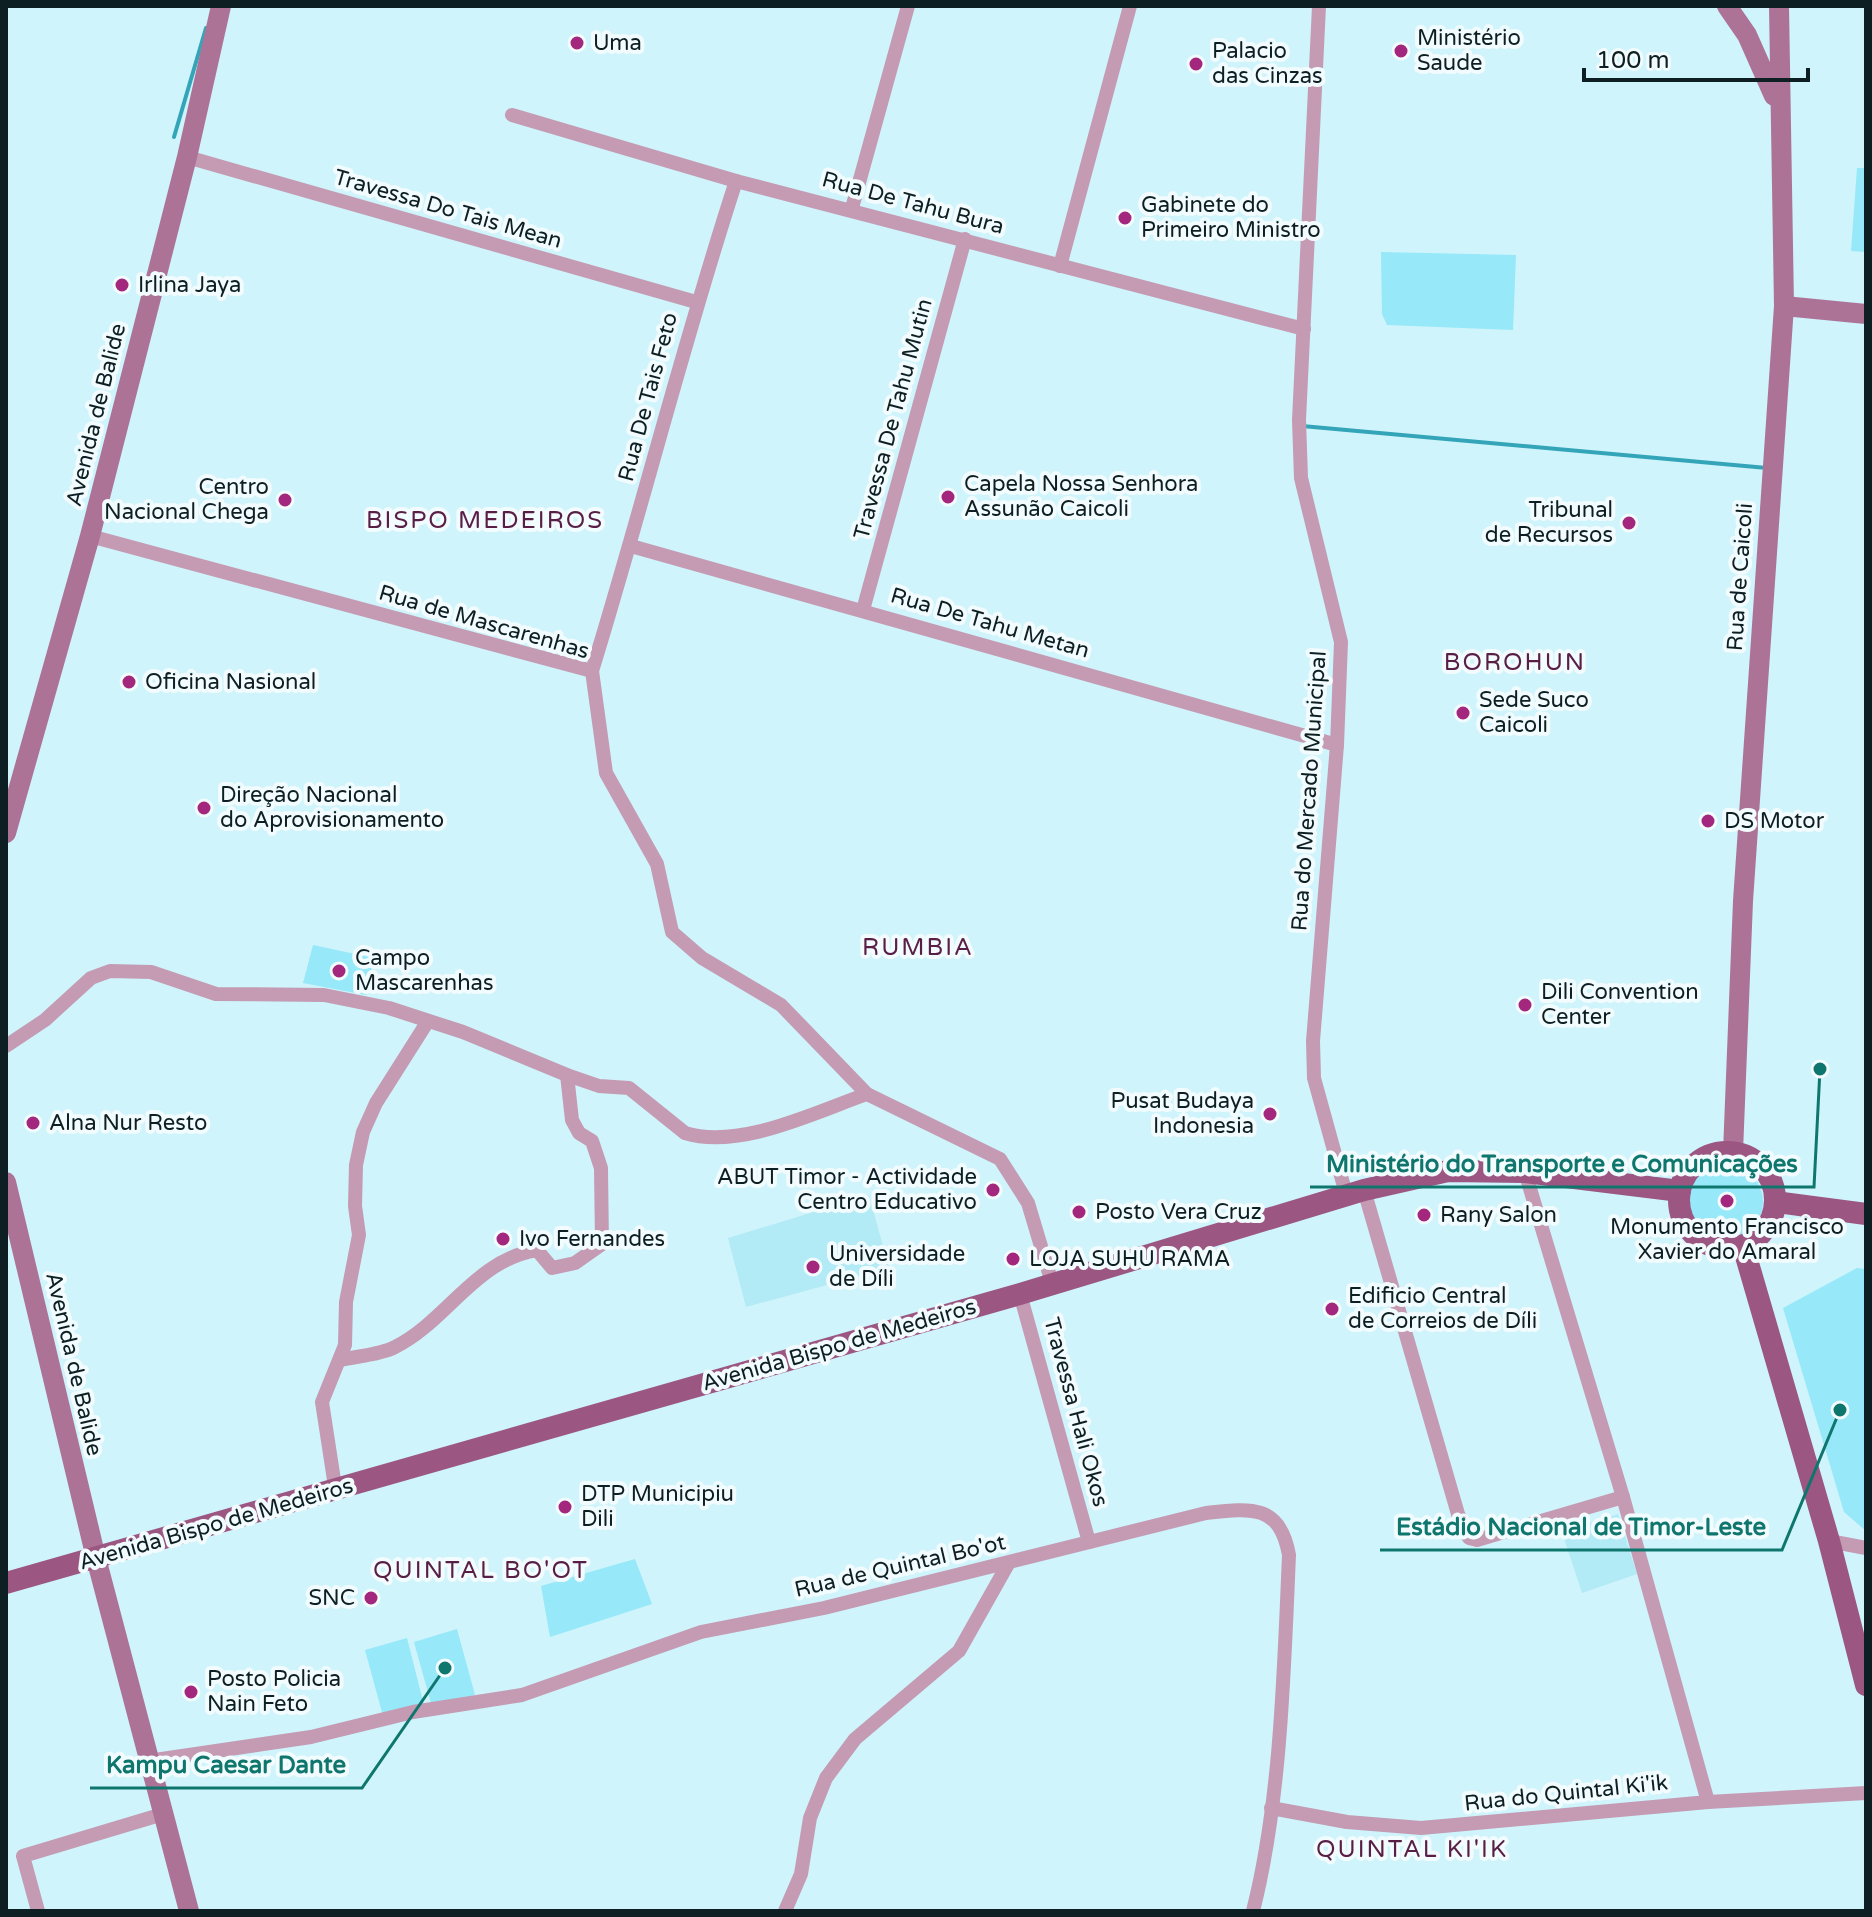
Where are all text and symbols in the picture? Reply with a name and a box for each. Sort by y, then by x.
place label: Ministério Saude [1417,25,1521,76]
place label: Uma [593,30,642,56]
scale bar [1584,32,1808,82]
marker: Uma [568,34,586,52]
place label: Palacio das Cinzas [1212,38,1323,89]
marker: Ministério Saude [1392,42,1410,60]
text: 100 m [1596,46,1670,75]
marker: Palacio das Cinzas [1187,55,1205,73]
street label: Travessa Do Tais Mean [331,164,565,254]
street label: Rua De Tahu Bura [819,166,1007,240]
place label: Gabinete do Primeiro Ministro [1141,192,1321,243]
marker: Gabinete do Primeiro Ministro [1116,209,1134,227]
place label: Irlina Jaya [138,272,241,298]
marker: Irlina Jaya [113,276,131,294]
street label: Travessa De Tahu Mutin [848,296,938,542]
street label: Rua De Tais Feto [613,310,683,484]
street label: Avenida de Balide [61,321,131,509]
place label: Capela Nossa Senhora Assunão Caicoli [964,471,1198,522]
place label: Centro Nacional Chega [104,474,269,525]
marker: Capela Nossa Senhora Assunão Caicoli [939,488,957,506]
marker: Centro Nacional Chega [276,491,294,509]
place label: Tribunal de Recursos [1485,497,1613,548]
street label: Rua de Caicoli [1722,502,1758,652]
district label: BISPO MEDEIROS [366,506,604,535]
marker: Tribunal de Recursos [1620,514,1638,532]
street label: Rua de Mascarenhas [376,579,592,665]
street label: Rua De Tahu Metan [888,582,1092,664]
district label: BOROHUN [1444,648,1586,677]
street label: Rua do Mercado Municipal [1286,650,1332,932]
place label: Oficina Nasional [145,669,316,695]
marker: Oficina Nasional [120,673,138,691]
place label: Sede Suco Caicoli [1479,687,1589,738]
marker: Sede Suco Caicoli [1454,704,1472,722]
place label: Direção Nacional do Aprovisionamento [220,782,444,833]
marker: Direção Nacional do Aprovisionamento [195,799,213,817]
place label: DS Motor [1724,808,1825,834]
marker: DS Motor [1699,812,1717,830]
district label: RUMBIA [862,933,974,962]
place label: Campo Mascarenhas [355,945,494,996]
marker: Campo Mascarenhas [330,962,348,980]
place label: Dili Convention Center [1541,979,1699,1030]
marker: Dili Convention Center [1516,996,1534,1014]
place label: Pusat Budaya Indonesia [1111,1088,1254,1139]
marker: Pusat Budaya Indonesia [1261,1105,1279,1123]
place label: Alna Nur Resto [49,1110,207,1136]
marker: Alna Nur Resto [24,1114,42,1132]
callout: Ministério do Transporte e Comunicações [1310,1139,1814,1187]
text: Ministério do Transporte e Comunicações [1326,1150,1798,1179]
place label: ABUT Timor - Actividade Centro Educativo [717,1164,977,1215]
marker: ABUT Timor - Actividade Centro Educativo [984,1181,1002,1199]
marker: Monumento Francisco Xavier do Amaral [1718,1192,1736,1210]
place label: Posto Vera Cruz [1095,1199,1262,1225]
place label: Rany Salon [1440,1202,1557,1228]
marker: Posto Vera Cruz [1070,1203,1088,1221]
marker: Rany Salon [1415,1206,1433,1224]
place label: Monumento Francisco Xavier do Amaral [1610,1214,1844,1265]
place label: Ivo Fernandes [519,1226,665,1252]
marker: Ivo Fernandes [494,1230,512,1248]
place label: Universidade de Díli [829,1241,965,1292]
place label: LOJA SUHU RAMA [1029,1246,1230,1272]
marker: LOJA SUHU RAMA [1004,1250,1022,1268]
marker: Universidade de Díli [804,1258,822,1276]
street label: Avenida de Balide [40,1270,108,1458]
place label: Edificio Central de Correios de Díli [1348,1283,1537,1334]
street label: Avenida Bispo de Medeiros [699,1293,979,1397]
marker: Edificio Central de Correios de Díli [1323,1300,1341,1318]
street label: Travessa Hali Okos [1038,1315,1114,1509]
street label: Avenida Bispo de Medeiros [76,1472,356,1576]
place label: DTP Municipiu Dili [581,1481,734,1532]
marker: DTP Municipiu Dili [556,1498,574,1516]
callout: Estádio Nacional de Timor-Leste [1380,1502,1782,1550]
text: Estádio Nacional de Timor-Leste [1396,1513,1766,1542]
street label: Rua de Quintal Bo'ot [792,1529,1008,1603]
district label: QUINTAL BO'OT [373,1556,589,1585]
place label: SNC [308,1585,355,1611]
marker: SNC [362,1589,380,1607]
place label: Posto Policia Nain Feto [207,1666,341,1717]
marker: Posto Policia Nain Feto [182,1683,200,1701]
callout: Kampu Caesar Dante [90,1740,362,1788]
text: Kampu Caesar Dante [106,1751,346,1780]
street label: Rua do Quintal Ki'ik [1463,1769,1669,1817]
district label: QUINTAL KI'IK [1316,1835,1508,1864]

